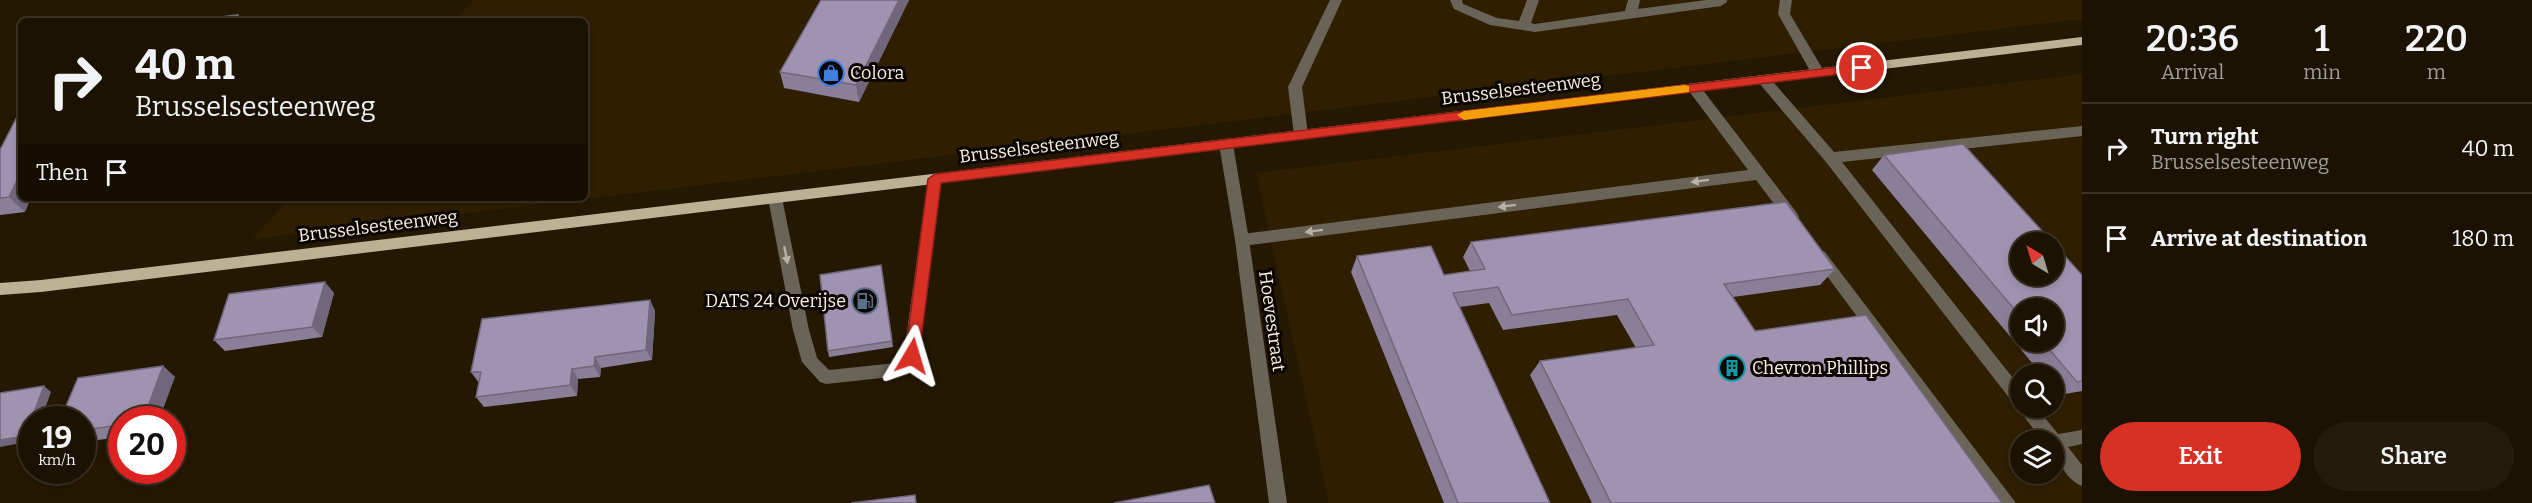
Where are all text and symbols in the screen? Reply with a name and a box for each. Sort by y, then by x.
text: 20:36 [2146,17,2239,61]
text: 1 [2314,17,2330,61]
text: 220 [2405,17,2468,61]
text: 40 m [135,40,235,90]
icon: right [36,42,114,120]
pin [1836,42,1887,93]
icon: arrive [1845,51,1878,84]
shop icon: Colora [816,58,846,88]
text: Arrival [2161,60,2224,84]
text: min [2303,60,2341,84]
text: m [2427,60,2446,84]
place label: Colora [850,62,904,84]
street label: Brusselsesteenweg [1440,68,1602,110]
text: Brusselsesteenweg [135,91,376,123]
text: Turn right [2151,123,2259,150]
street label: Brusselsesteenweg [958,126,1120,168]
icon: right [2100,132,2133,165]
text: 40 m [2462,135,2514,162]
text: Brusselsesteenweg [2151,150,2329,174]
icon: arrive [100,156,133,189]
text: Then [36,159,88,186]
one-way arrow [1691,176,1710,186]
one-way arrow [1497,201,1516,211]
street label: Brusselsesteenweg [297,205,459,247]
icon: arrive [2100,222,2133,255]
text: Arrive at destination [2151,225,2367,252]
text: 180 m [2452,225,2514,252]
one-way arrow [1304,227,1323,236]
north arrow [2010,232,2064,286]
map controls [2010,232,2064,484]
one-way arrow [782,246,791,265]
street label: Hoevestraat [1254,269,1290,373]
fuel station icon: DATS 24 Overijse [850,286,880,316]
place label: DATS 24 Overijse [705,290,846,312]
button: sound [2010,298,2064,352]
position arrow [880,324,944,388]
building icon: Chevron Phillips [1717,353,1747,383]
place label: Chevron Phillips [1752,357,1888,379]
button: search [2010,364,2064,418]
speed limit sign: 20 [108,406,186,484]
text: 19 [42,420,72,456]
button: Exit [2100,422,2301,491]
button: Share [2313,422,2514,491]
button: layers [2010,430,2064,484]
text: km/h [38,451,76,469]

